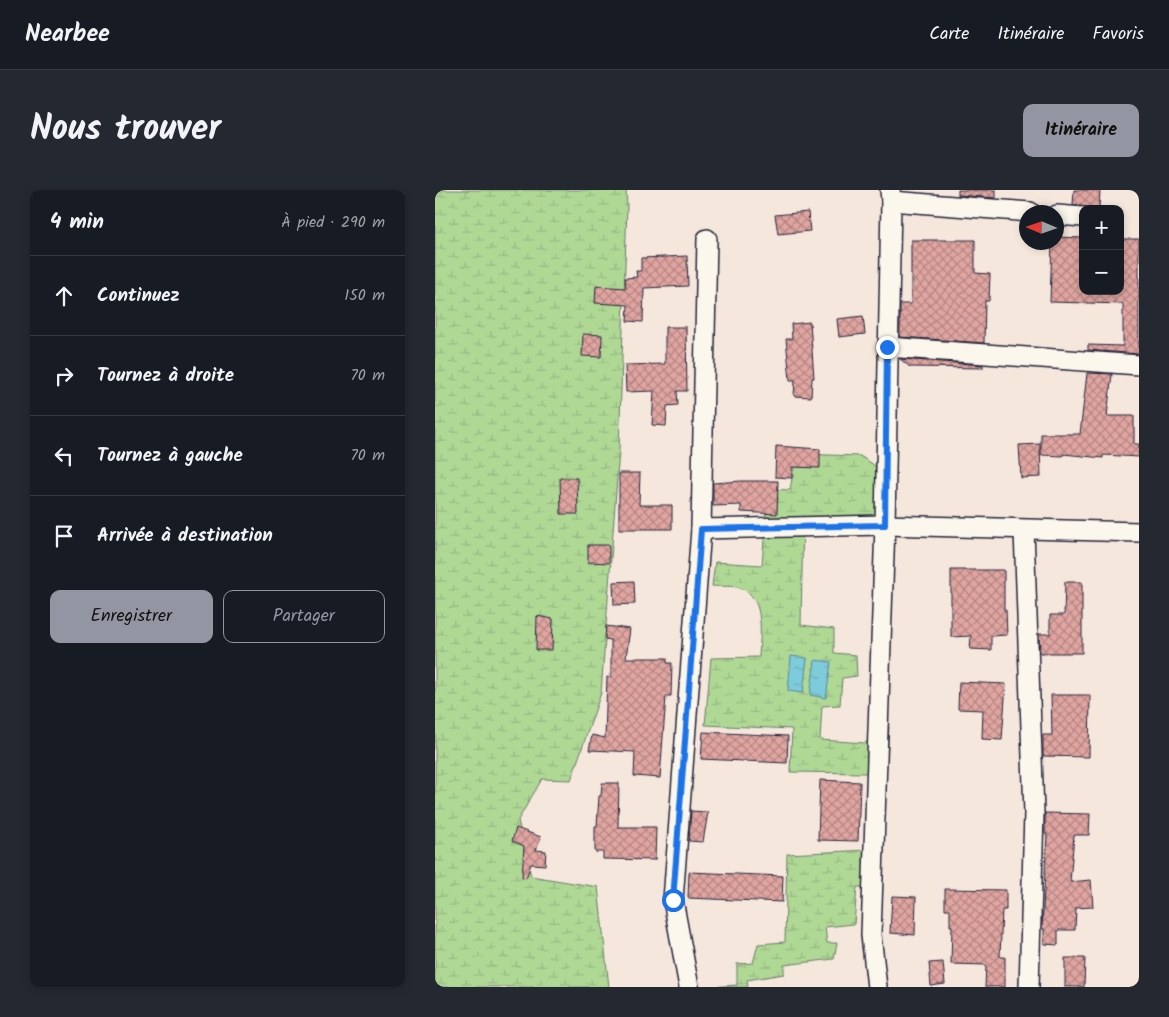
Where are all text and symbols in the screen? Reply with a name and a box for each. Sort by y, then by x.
text: Nearbee [25,15,110,54]
text: Carte [929,20,969,49]
text: Itinéraire [997,20,1064,49]
text: Favoris [1092,20,1144,49]
text: Nous trouver [30,102,221,158]
button: Itinéraire [1023,104,1139,157]
north arrow [1019,205,1064,250]
map controls [1079,205,1124,295]
button: + [1079,205,1124,250]
text: 4 min [50,206,104,239]
text: À pied · 290 m [281,210,385,235]
button: − [1079,250,1124,295]
text: Continuez [97,281,180,311]
icon: ahead [50,282,78,310]
text: 150 m [344,283,385,308]
route end [876,336,899,359]
text: Tournez à droite [97,361,234,391]
icon: right [50,362,78,390]
text: 70 m [350,363,385,388]
text: Tournez à gauche [97,441,243,471]
icon: left [50,442,78,470]
text: 70 m [350,443,385,468]
text: Arrivée à destination [97,521,273,551]
icon: arrive [50,522,78,550]
button: Enregistrer [50,590,213,643]
button: Partager [223,590,385,643]
route start [662,889,685,912]

